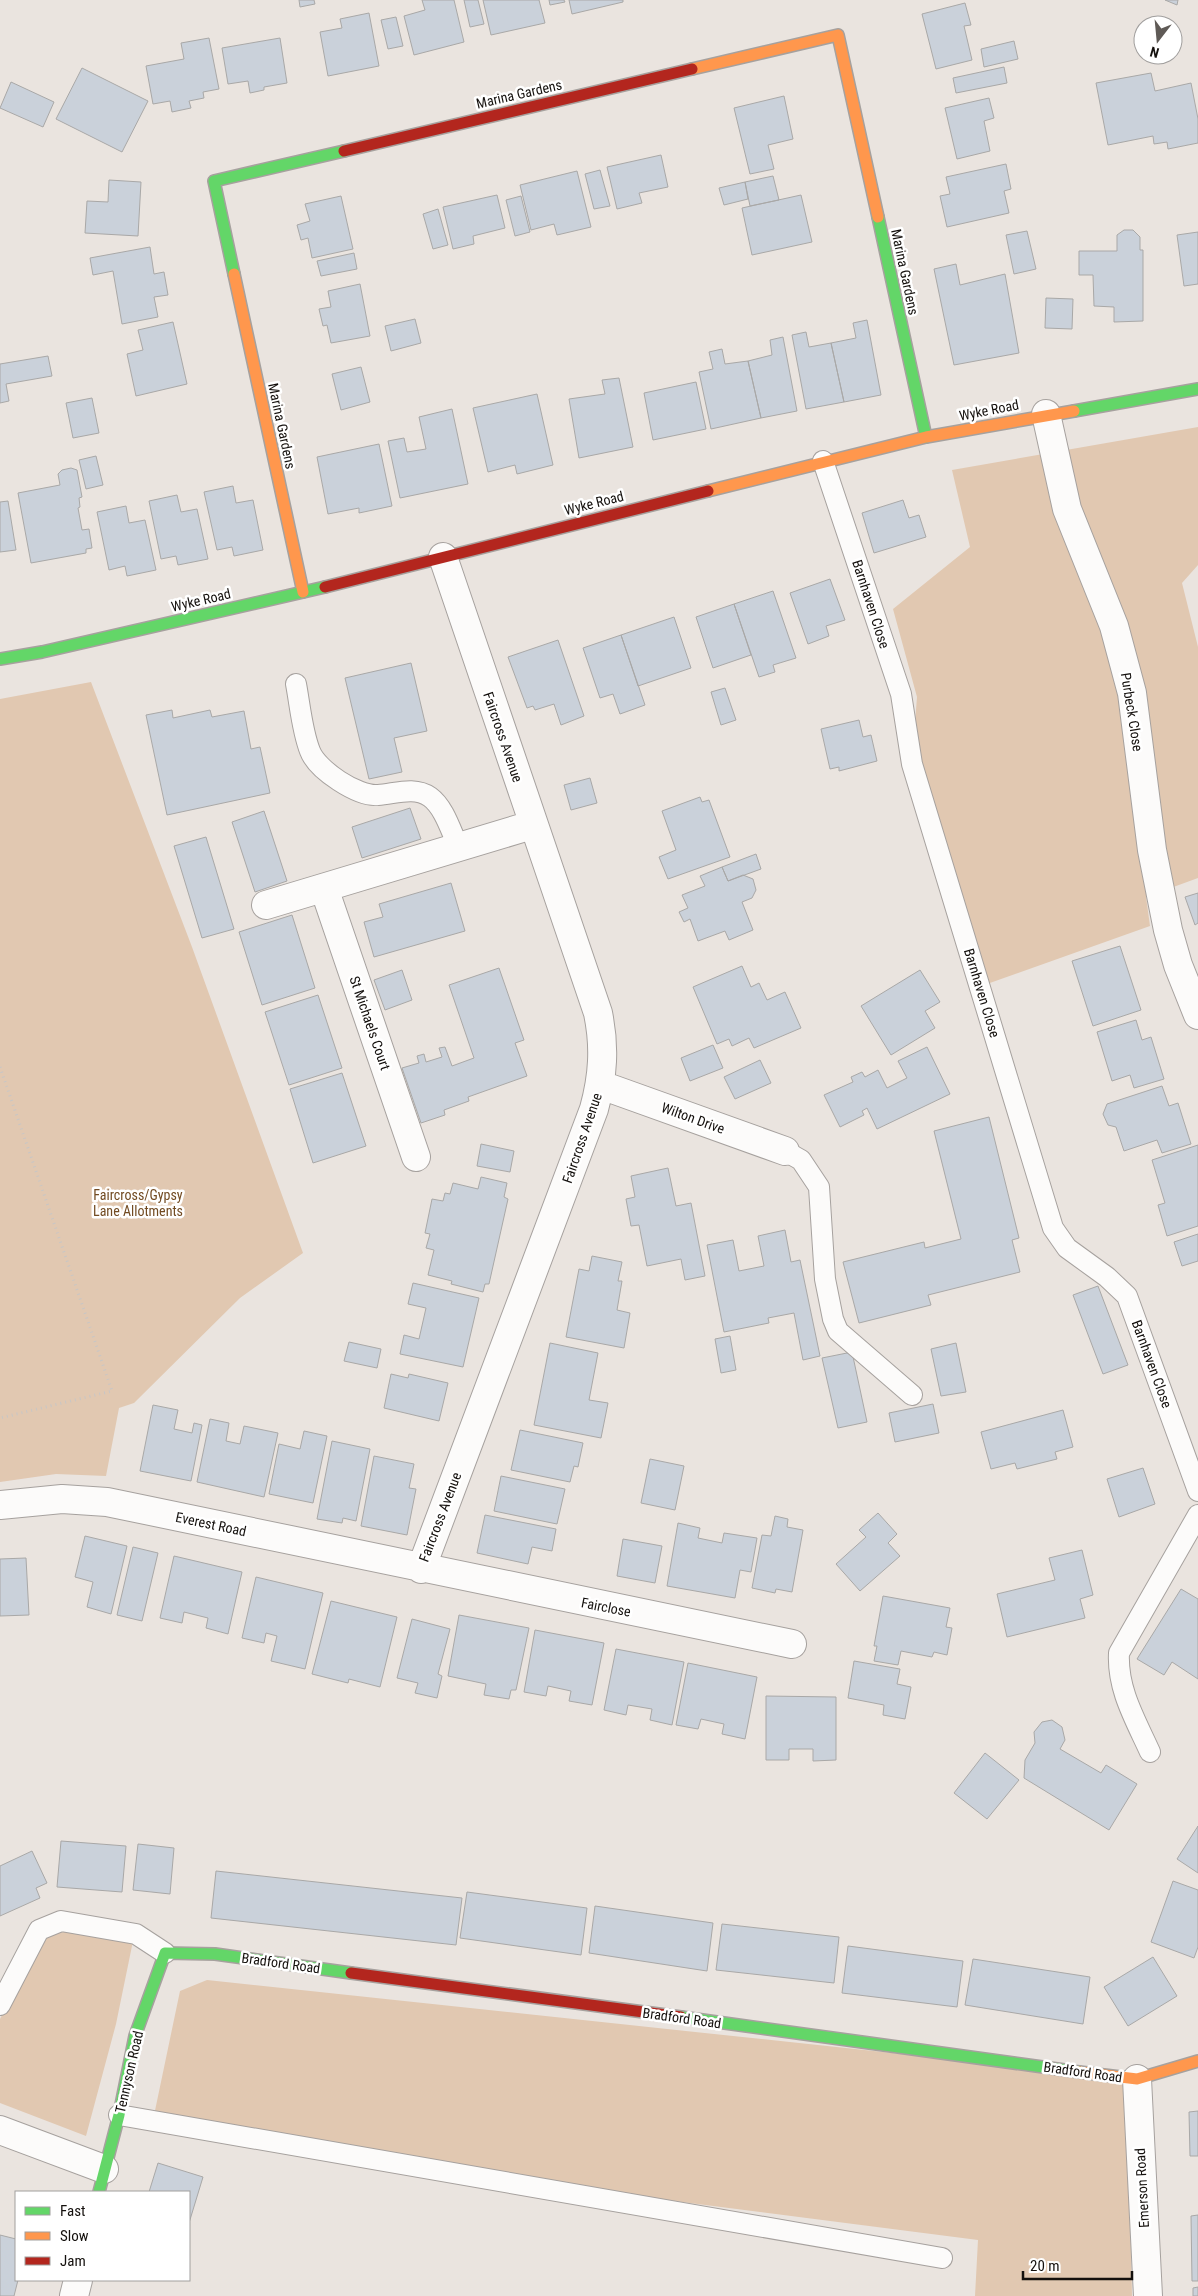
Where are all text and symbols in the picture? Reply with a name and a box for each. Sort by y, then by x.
north arrow [1133,15,1183,65]
text: N [1148,44,1161,61]
street label: Marina Gardens [475,76,563,112]
street label: Marina Gardens [888,228,922,316]
street label: Marina Gardens [265,382,299,470]
street label: Wyke Road [958,396,1020,424]
street label: Wyke Road [563,488,625,518]
street label: Barnhaven Close [849,558,893,651]
street label: Wyke Road [170,585,232,615]
street label: Purbeck Close [1118,672,1146,753]
street label: Faircross Avenue [480,690,526,785]
street label: Barnhaven Close [961,947,1003,1040]
street label: St Michaels Court [346,974,394,1072]
street label: Faircross Avenue [559,1090,605,1185]
street label: Wilton Drive [659,1099,727,1137]
park label: Faircross/Gypsy Lane Allotments [93,1187,183,1219]
street label: Barnhaven Close [1129,1318,1175,1411]
street label: Faircross Avenue [416,1470,465,1564]
street label: Everest Road [174,1509,248,1539]
street label: Fairclose [580,1594,633,1620]
street label: Bradford Road [241,1950,321,1976]
street label: Bradford Road [642,2005,722,2031]
street label: Tennyson Road [112,2029,146,2115]
street label: Bradford Road [1043,2059,1123,2085]
street label: Emerson Road [1132,2148,1152,2228]
legend [15,2191,190,2281]
text: Fast [60,2202,85,2220]
text: Slow [60,2227,89,2245]
scale bar [1023,2248,1132,2280]
text: Jam [60,2252,86,2270]
text: 20 m [1030,2257,1060,2275]

